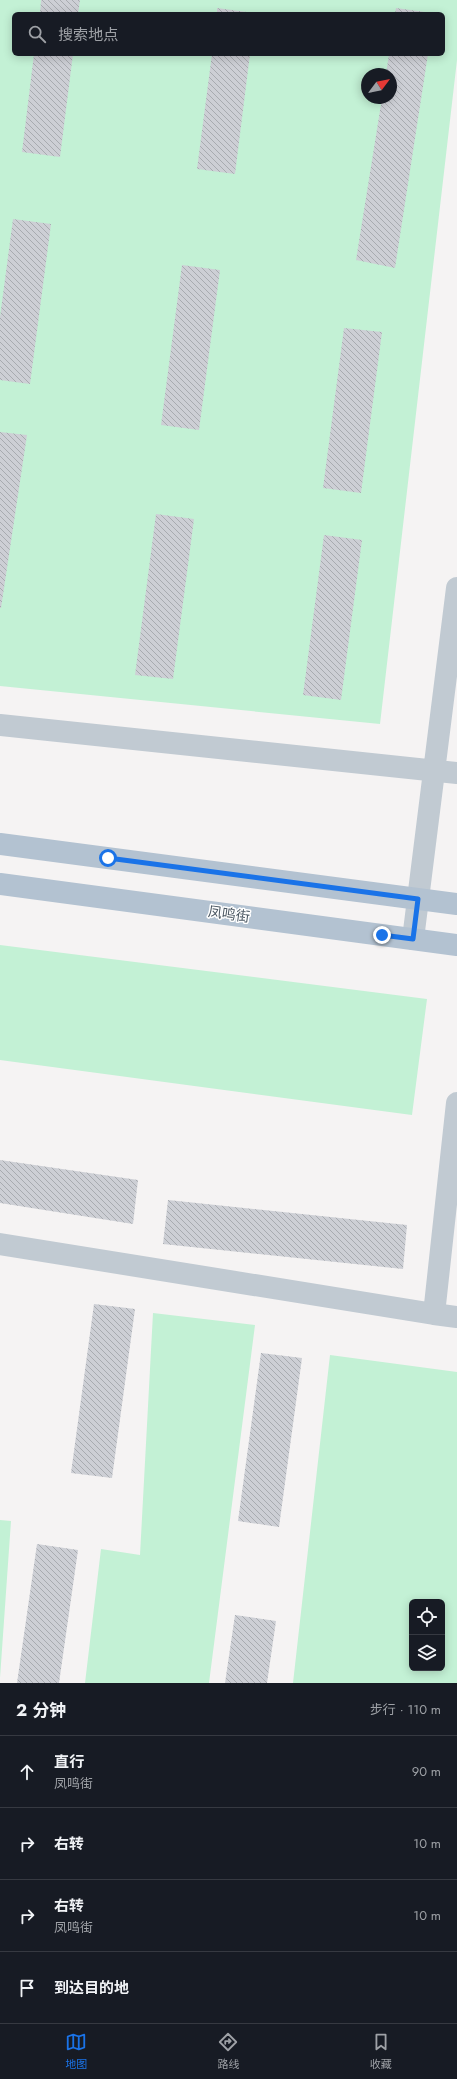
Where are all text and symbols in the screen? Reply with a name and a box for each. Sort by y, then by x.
search box [12,12,445,56]
icon: search [26,23,48,45]
text: 搜索地点 [58,24,118,46]
north arrow [361,68,397,104]
route start [99,849,117,867]
street label: 凤鸣街 [207,901,251,927]
route end [373,926,391,944]
map controls [409,1599,445,1671]
button: locate [409,1599,445,1635]
button: layers [409,1635,445,1671]
text: 2 分钟 [16,1698,66,1722]
text: 步行 · 110 m [370,1700,441,1719]
text: 直行 [54,1751,84,1773]
icon: ahead [16,1761,38,1783]
text: 90 m [412,1762,441,1781]
text: 凤鸣街 [54,1774,93,1793]
icon: right [16,1833,38,1855]
text: 右转 [54,1833,84,1855]
text: 10 m [413,1834,441,1853]
text: 右转 [54,1895,84,1917]
icon: right [16,1905,38,1927]
text: 10 m [413,1906,441,1925]
text: 凤鸣街 [54,1918,93,1937]
icon: arrive [16,1977,38,1999]
text: 到达目的地 [54,1977,129,1999]
tab: 地图 [65,2031,87,2072]
tab: 路线 [217,2031,239,2072]
tab: 收藏 [370,2031,392,2072]

